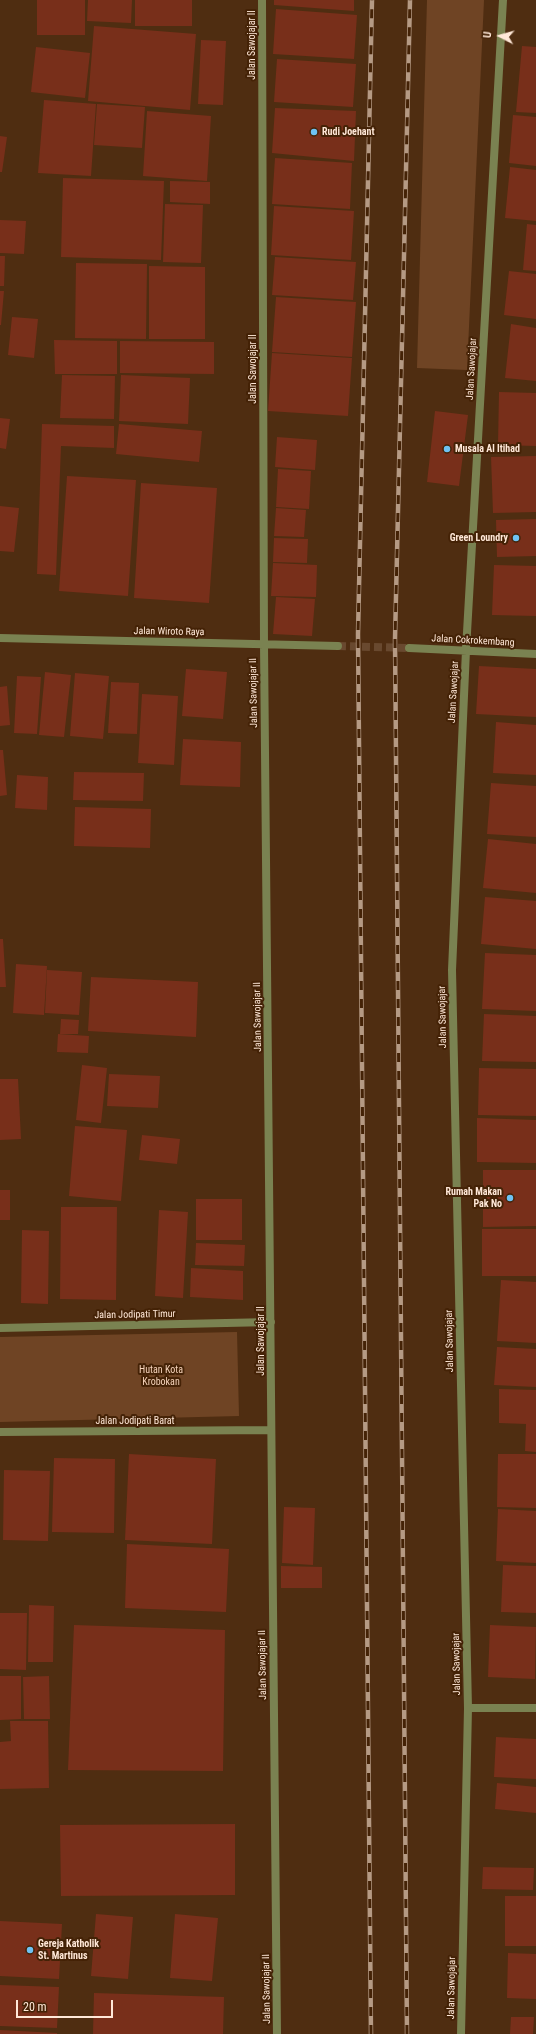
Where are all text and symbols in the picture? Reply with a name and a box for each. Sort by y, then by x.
street label: Jalan Sawojajar II [246,10,258,80]
north arrow [480,16,520,56]
text: U [481,31,494,38]
place label: Rudi Joehant [322,126,375,138]
marker: Rudi Joehant [309,127,319,137]
street label: Jalan Sawojajar II [247,334,259,404]
street label: Jalan Sawojajar [464,338,480,400]
place label: Musala Al Itihad [455,443,520,455]
marker: Musala Al Itihad [442,444,452,454]
place label: Green Loundry [450,532,508,544]
marker: Green Loundry [511,533,521,543]
street label: Jalan Wiroto Raya [133,625,205,639]
street label: Jalan Cokrokembang [431,633,515,649]
street label: Jalan Sawojajar II [247,658,261,728]
street label: Jalan Sawojajar [446,661,462,723]
street label: Jalan Sawojajar II [251,982,265,1052]
street label: Jalan Sawojajar [436,986,450,1048]
place label: Rumah Makan Pak No [445,1186,502,1210]
marker: Rumah Makan Pak No [505,1193,515,1203]
street label: Jalan Sawojajar II [255,1306,267,1376]
street label: Jalan Jodipati Timur [94,1308,176,1322]
street label: Jalan Sawojajar [443,1310,457,1372]
park label: Hutan Kota Krobokan [139,1364,183,1388]
street label: Jalan Jodipati Barat [95,1415,175,1427]
street label: Jalan Sawojajar II [256,1630,270,1700]
street label: Jalan Sawojajar [450,1633,464,1695]
place label: Gereja Katholik St. Martinus [38,1938,99,1962]
marker: Gereja Katholik St. Martinus [25,1945,35,1955]
street label: Jalan Sawojajar II [260,1954,274,2024]
street label: Jalan Sawojajar [445,1957,459,2019]
scale bar [18,1992,115,2018]
text: 20 m [23,2000,47,2014]

